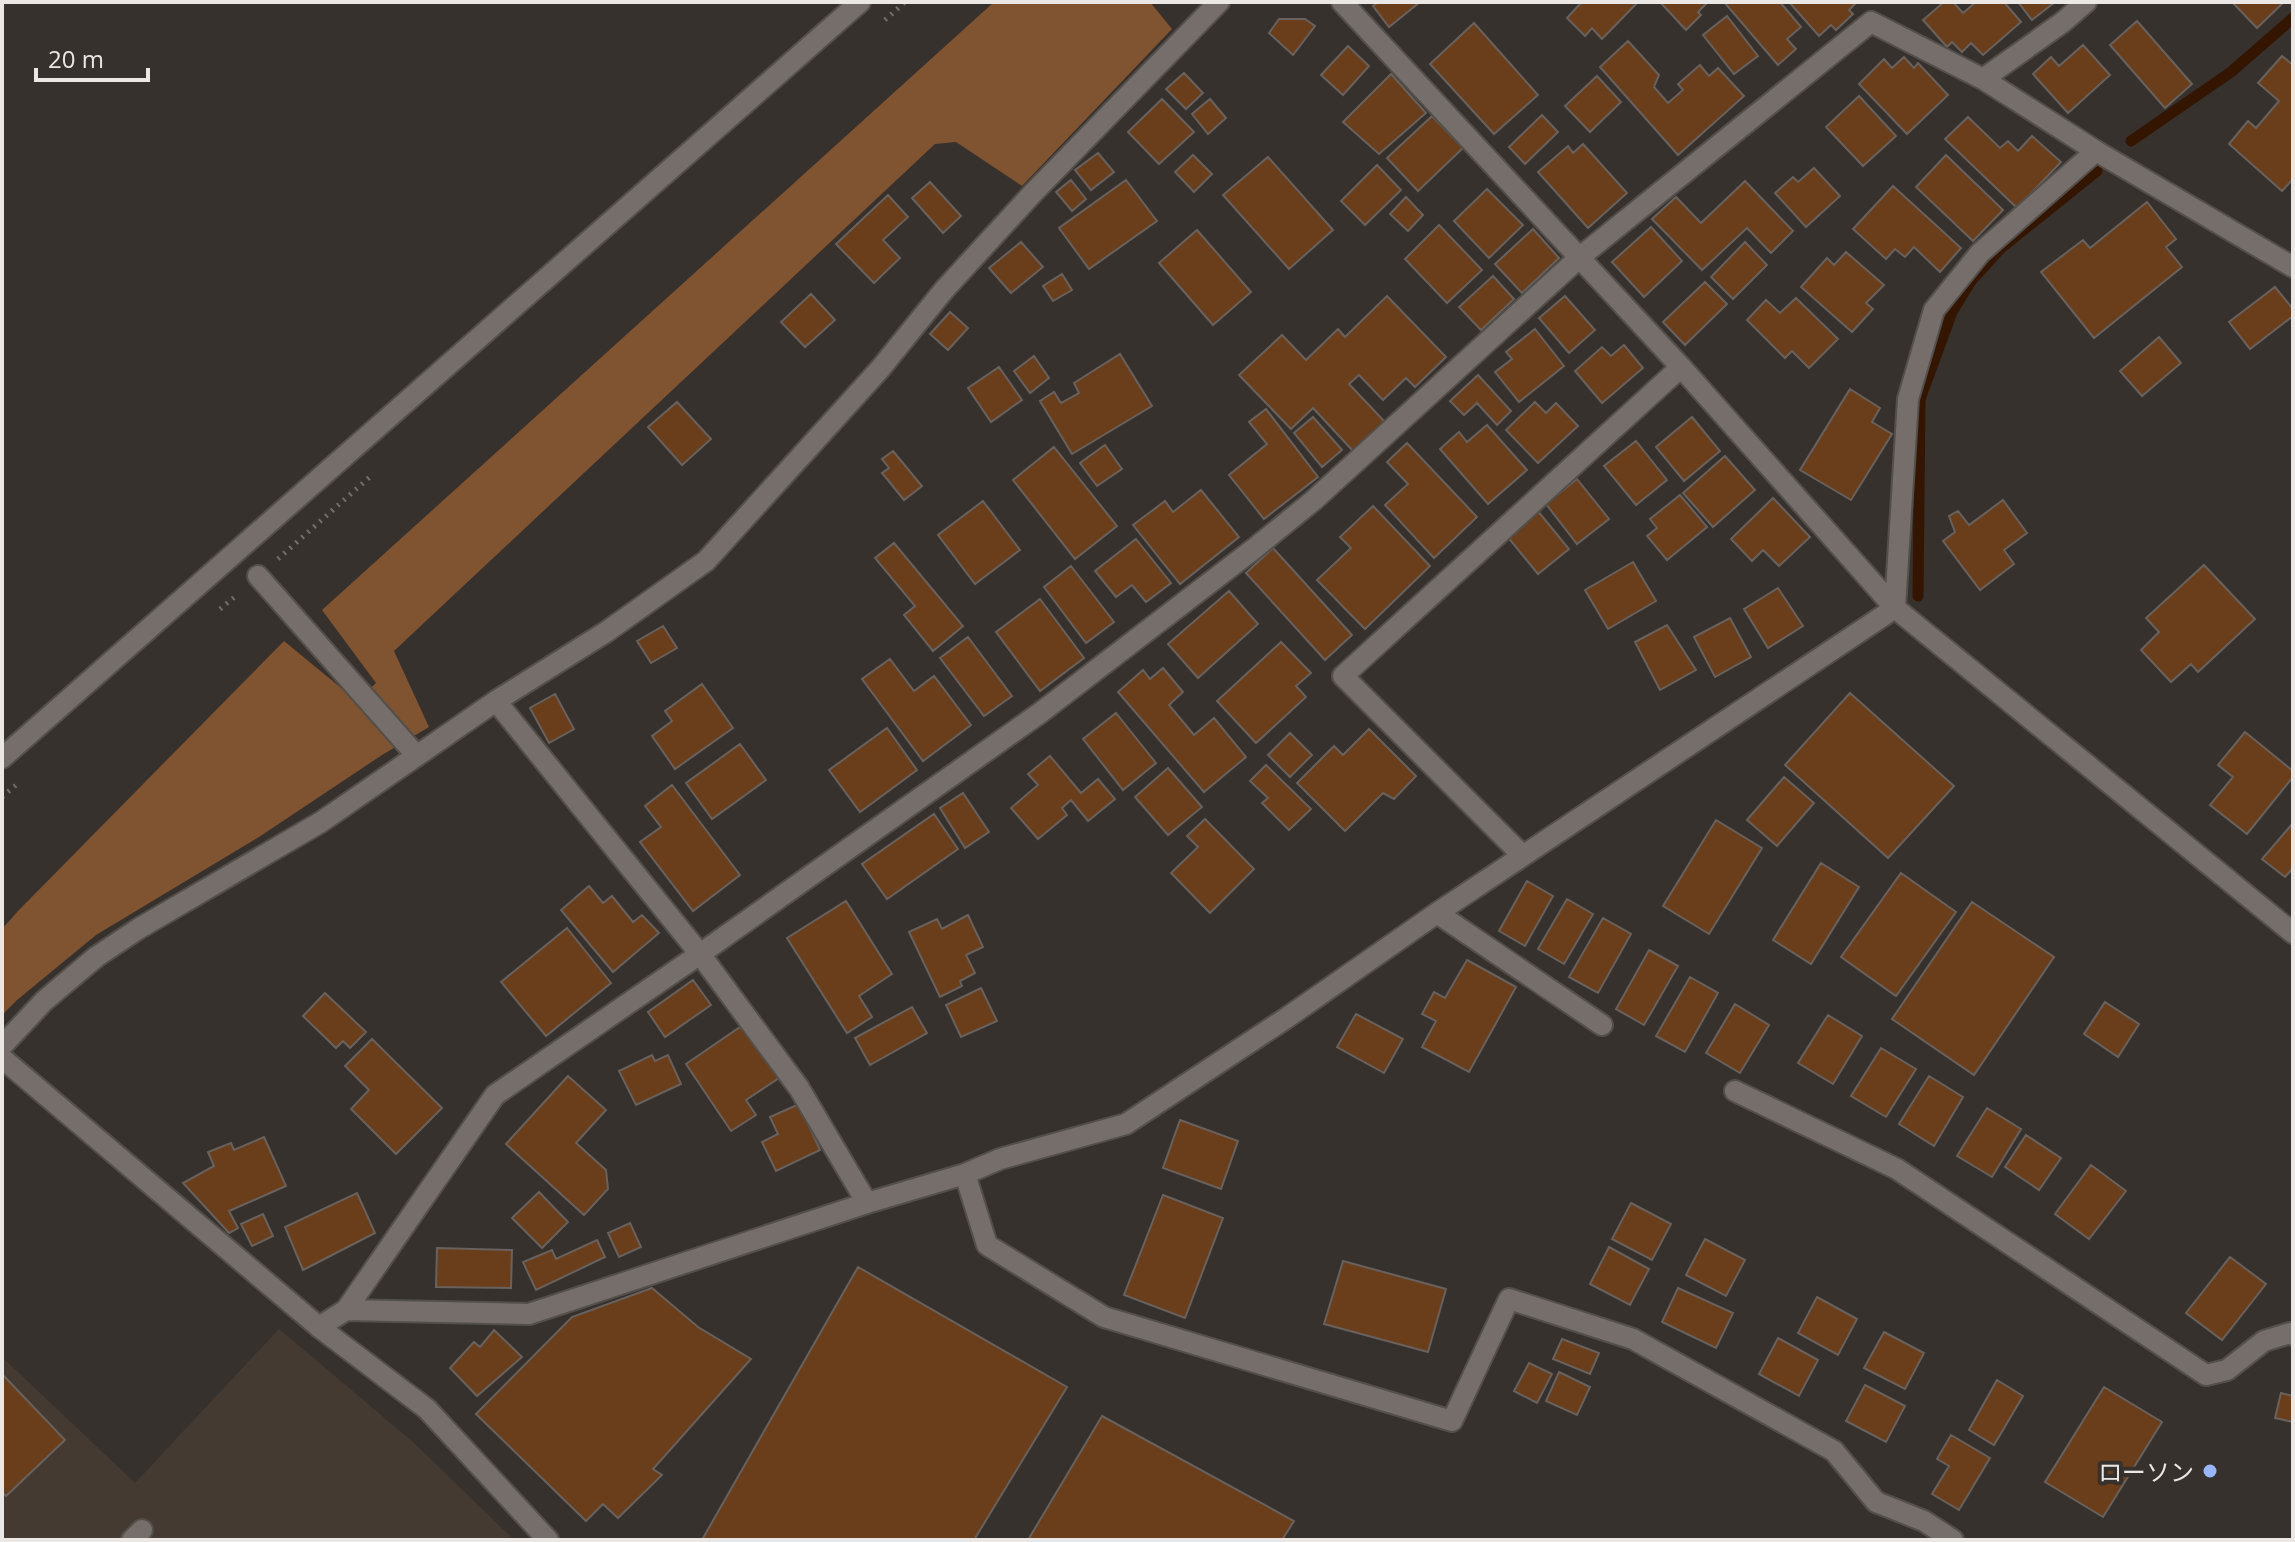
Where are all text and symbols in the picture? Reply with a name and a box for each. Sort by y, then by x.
scale bar [36,32,148,82]
text: 20 m [48,42,104,75]
place label: ローソン [2098,1455,2194,1488]
marker: ローソン [2201,1462,2219,1480]

